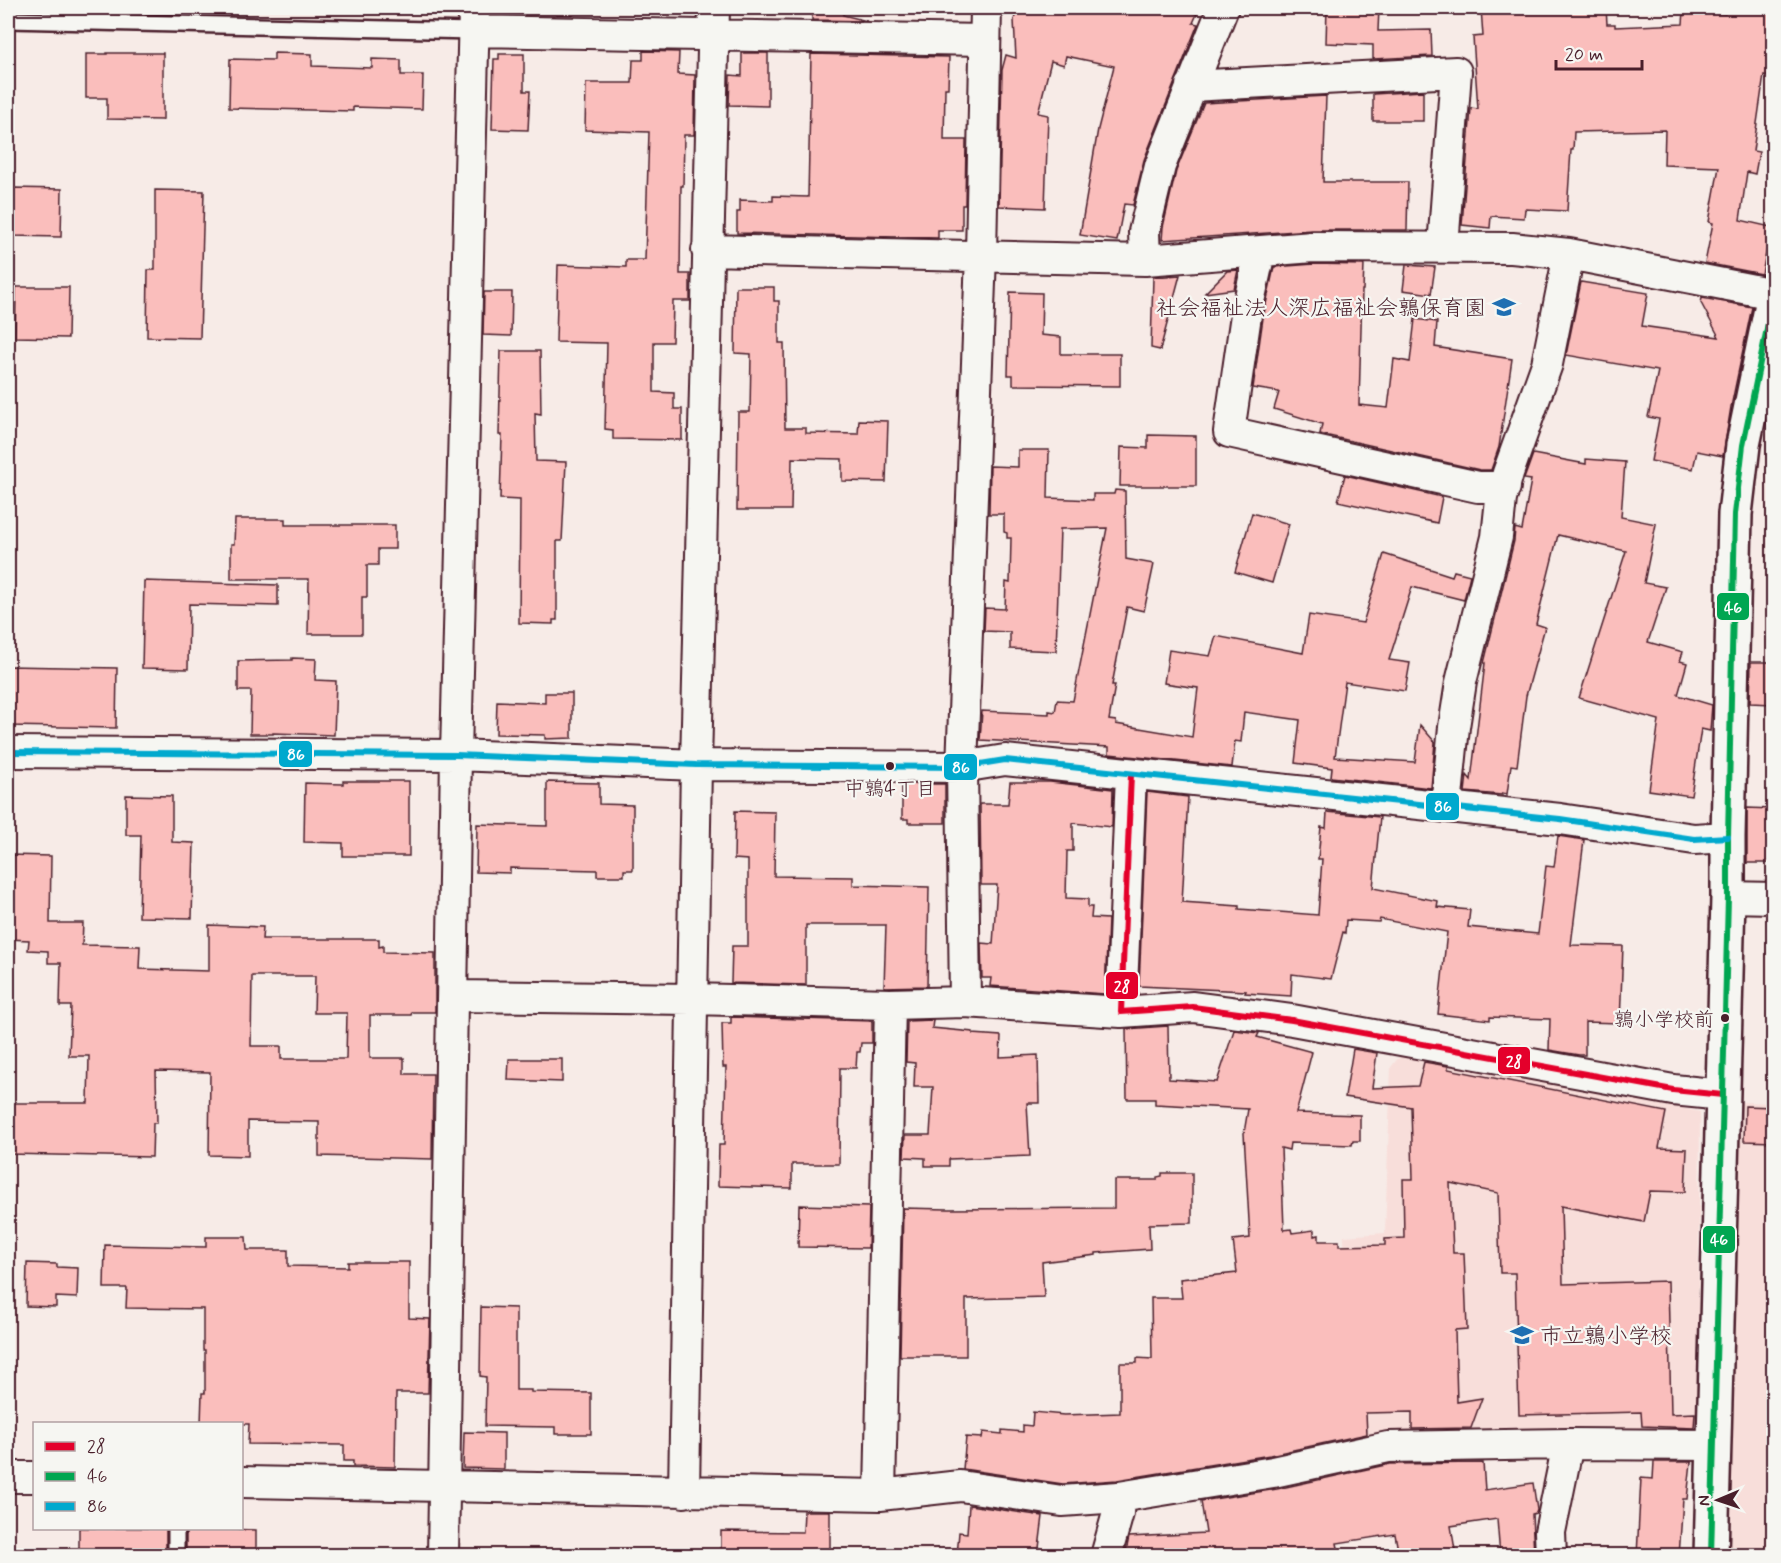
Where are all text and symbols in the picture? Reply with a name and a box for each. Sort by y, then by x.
scale bar [1556,33,1642,71]
text: 20 m [1565,43,1603,67]
school or university icon: 社会福祉法人深広福祉会鶉保育園 [1491,294,1517,320]
place label: 社会福祉法人深広福祉会鶉保育園 [1156,295,1486,323]
line badge: 46 [1716,592,1750,621]
text: 46 [1724,598,1742,619]
line badge: 86 [278,740,313,768]
text: 86 [287,745,305,766]
line badge: 86 [943,753,978,781]
text: 86 [952,758,970,779]
marker: 中鶉4丁目 [884,760,896,772]
place label: 中鶉4丁目 [844,776,936,803]
line badge: 86 [1425,792,1460,821]
text: 86 [1434,797,1452,818]
line badge: 28 [1105,971,1139,1000]
text: 28 [1114,977,1131,998]
place label: 鶉小学校前 [1614,1007,1714,1034]
marker: 鶉小学校前 [1719,1012,1731,1024]
line badge: 28 [1497,1046,1531,1075]
text: 28 [1506,1052,1523,1073]
line badge: 46 [1702,1225,1736,1254]
text: 46 [1710,1230,1728,1251]
school or university icon: 市立鶉小学校 [1509,1322,1535,1348]
place label: 市立鶉小学校 [1540,1323,1672,1351]
legend [33,1422,243,1530]
text: 28 [87,1435,106,1459]
text: 46 [87,1465,107,1489]
north arrow [1688,1470,1748,1530]
text: 86 [87,1495,107,1519]
text: N [1694,1495,1715,1506]

